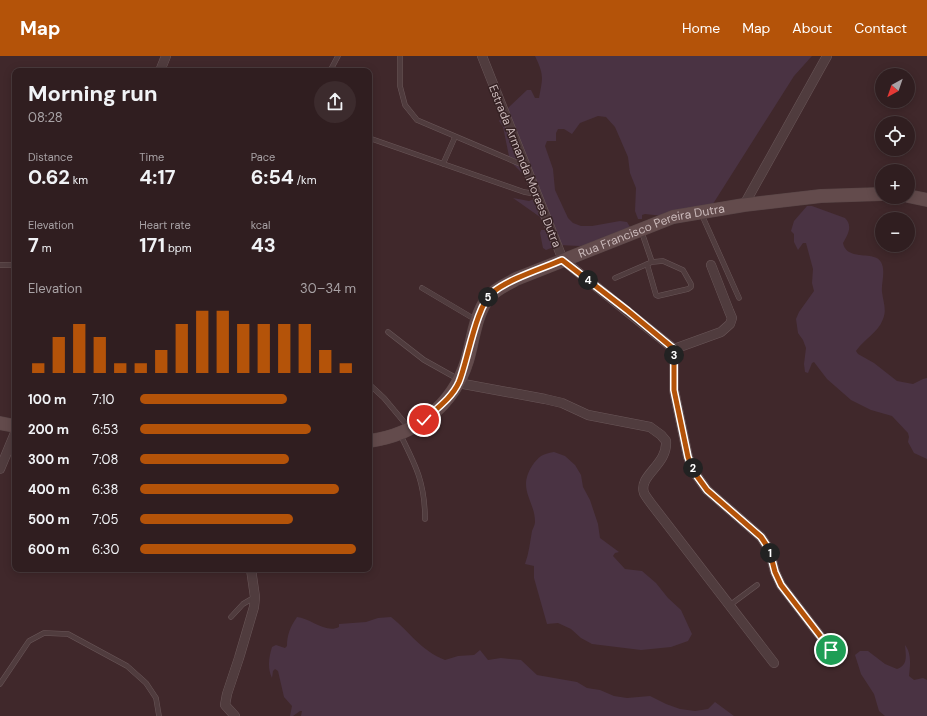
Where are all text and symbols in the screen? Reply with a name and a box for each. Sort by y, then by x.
text: Map [20,16,60,41]
text: Home [682,19,720,37]
text: Map [742,19,770,37]
text: About [792,19,832,37]
text: Contact [854,19,907,37]
north arrow [875,68,915,108]
map controls [875,68,915,252]
text: Morning run [28,79,158,108]
button: share [314,81,356,123]
street label: Estrada Armanda Moraes Dutra [485,82,565,250]
text: 08:28 [28,109,63,126]
button: locate [875,116,915,156]
text: Distance [28,150,73,164]
text: Time [139,150,164,164]
text: Pace [251,150,275,164]
text: 0.62 [28,164,70,190]
text: 4:17 [139,164,175,190]
text: 6:54 [251,164,294,190]
button: + [875,164,915,204]
text: km [70,173,88,187]
text: /km [294,173,316,187]
street label: Rua Francisco Pereira Dutra [576,200,726,262]
button: − [875,212,915,252]
text: Elevation [28,218,74,232]
text: Heart rate [139,218,191,232]
text: kcal [251,218,271,232]
text: 7 [28,232,39,258]
text: 171 [139,232,165,258]
text: 43 [251,232,276,258]
text: m [39,241,51,255]
text: bpm [165,241,192,255]
pin: 4 [578,270,598,290]
text: 4 [584,273,592,287]
text: Elevation [28,280,82,297]
text: 30–34 m [300,280,356,297]
pin: 5 [478,287,498,307]
text: 5 [485,290,491,304]
pin: 3 [664,345,684,365]
text: 3 [671,348,677,362]
text: 100 m [28,391,66,408]
text: 7:10 [92,391,115,408]
pin [407,403,441,437]
icon: check [413,409,435,431]
text: 200 m [28,421,69,438]
text: 6:53 [92,421,118,438]
text: 300 m [28,451,69,468]
text: 7:08 [92,451,118,468]
pin: 2 [683,458,703,478]
text: 2 [690,461,696,475]
text: 400 m [28,481,70,498]
text: 6:38 [92,481,118,498]
text: 500 m [28,511,70,528]
text: 7:05 [92,511,118,528]
text: 600 m [28,541,70,558]
text: 6:30 [92,541,119,558]
pin: 1 [760,543,780,563]
text: 1 [768,546,772,560]
pin [814,633,848,667]
icon: arrive [820,639,842,661]

